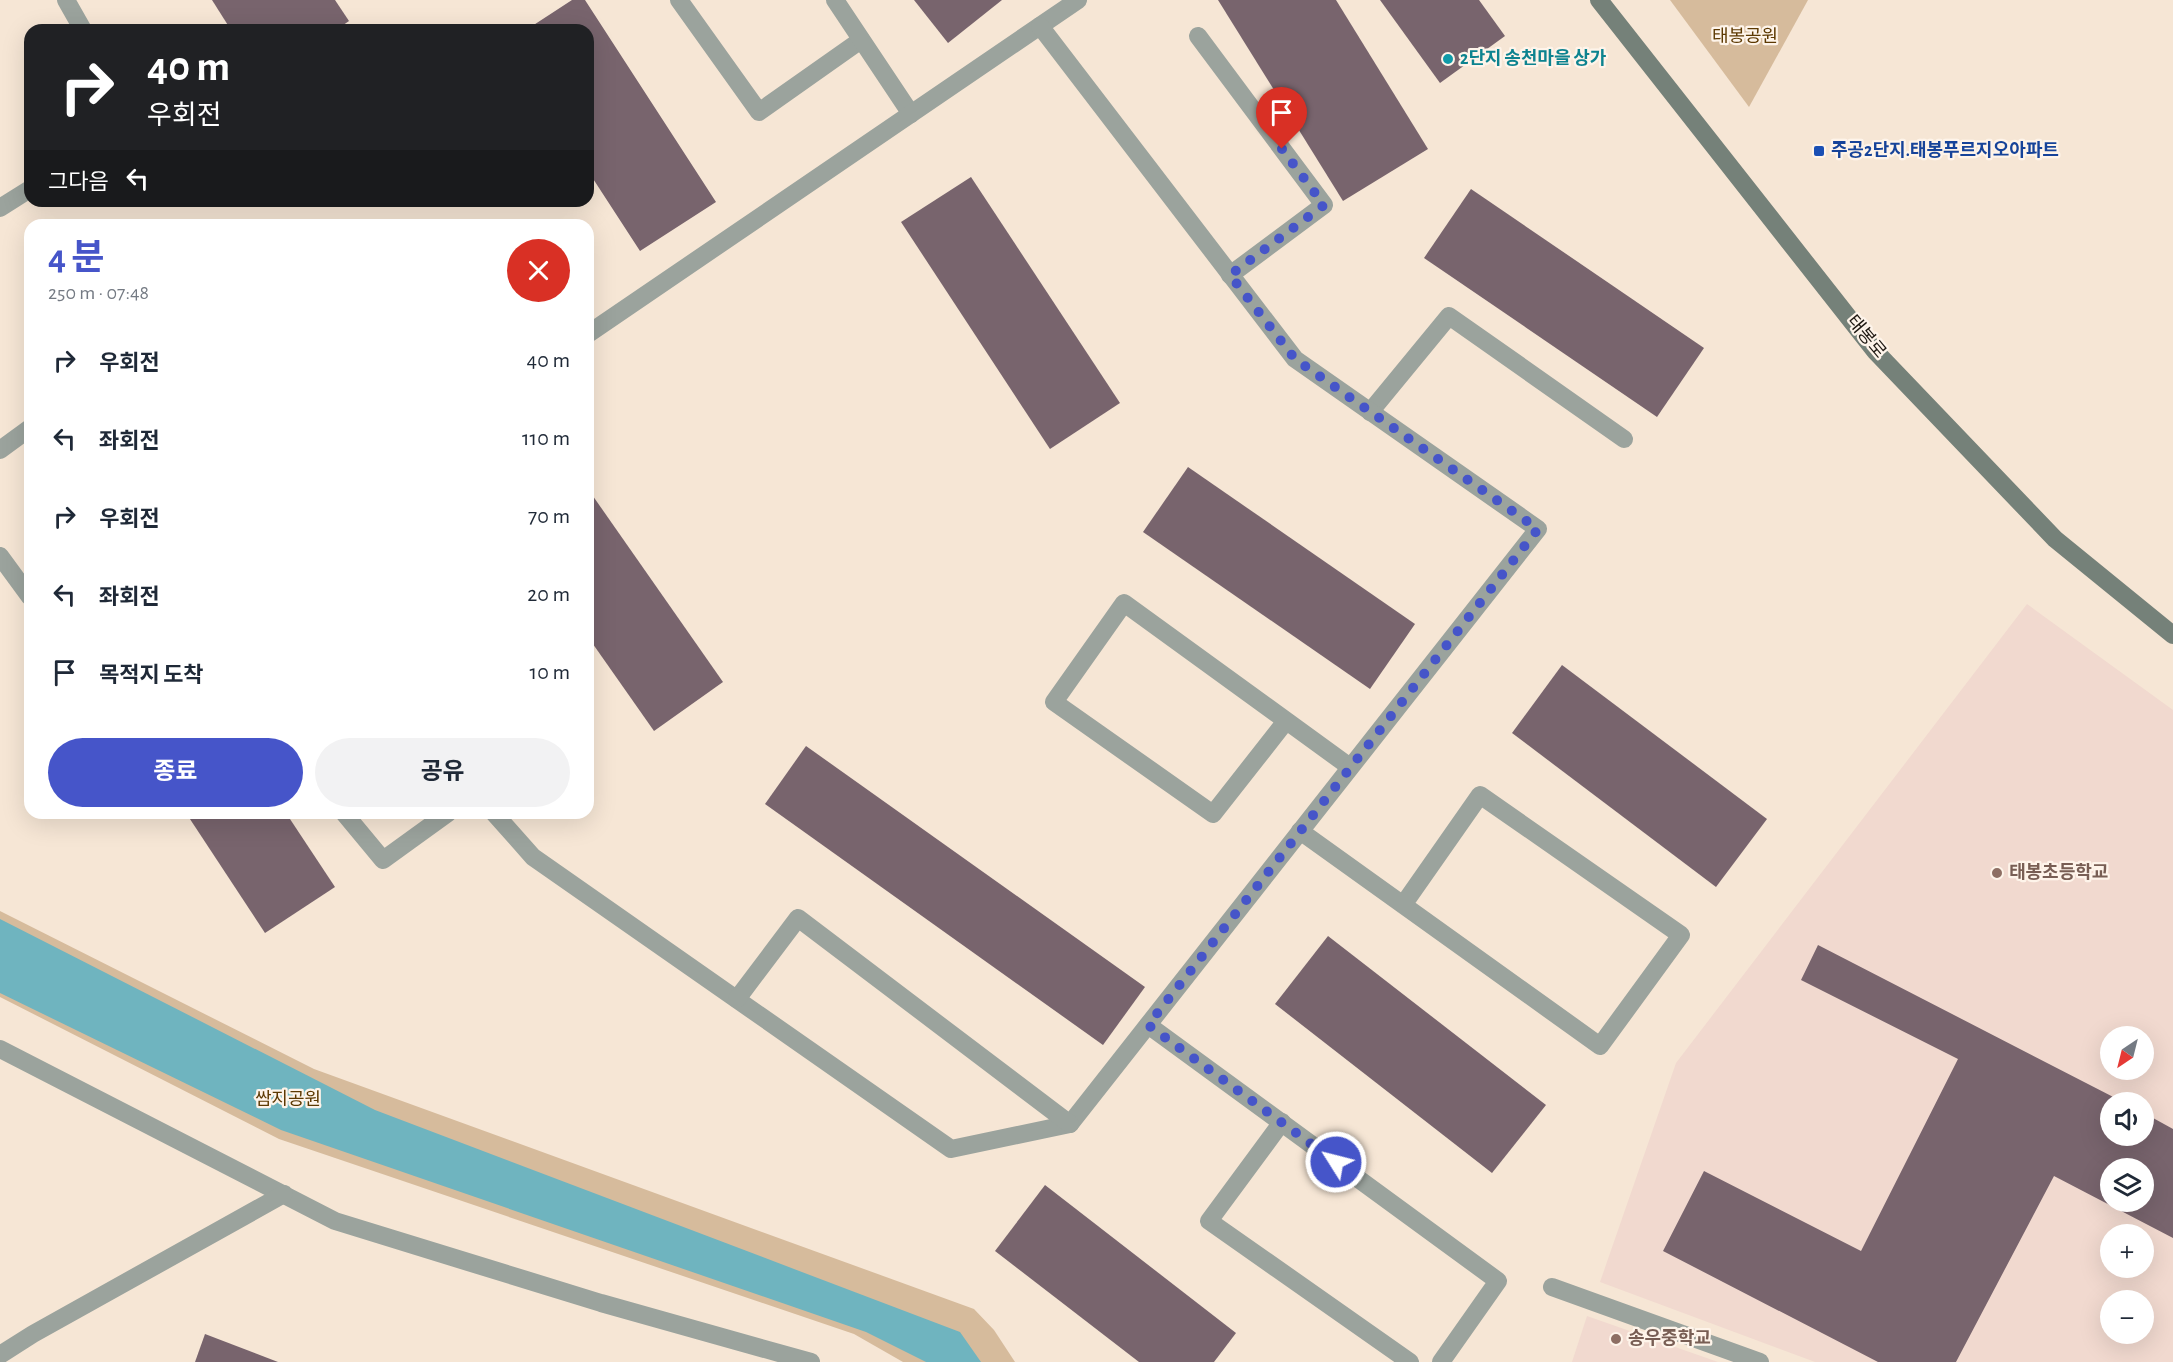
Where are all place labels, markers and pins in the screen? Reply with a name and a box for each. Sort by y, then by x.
place label: 2단지 송천마을 상가 [1460,48,1607,68]
marker: 2단지 송천마을 상가 [1441,52,1455,66]
pin [1256,87,1307,149]
place label: 주공2단지.태봉푸르지오아파트 [1831,141,2059,160]
marker: 주공2단지.태봉푸르지오아파트 [1812,144,1826,158]
place label: 태봉초등학교 [2009,862,2108,882]
marker: 태봉초등학교 [1990,866,2004,880]
place label: 송우중학교 [1628,1328,1711,1348]
marker: 송우중학교 [1609,1332,1623,1346]

